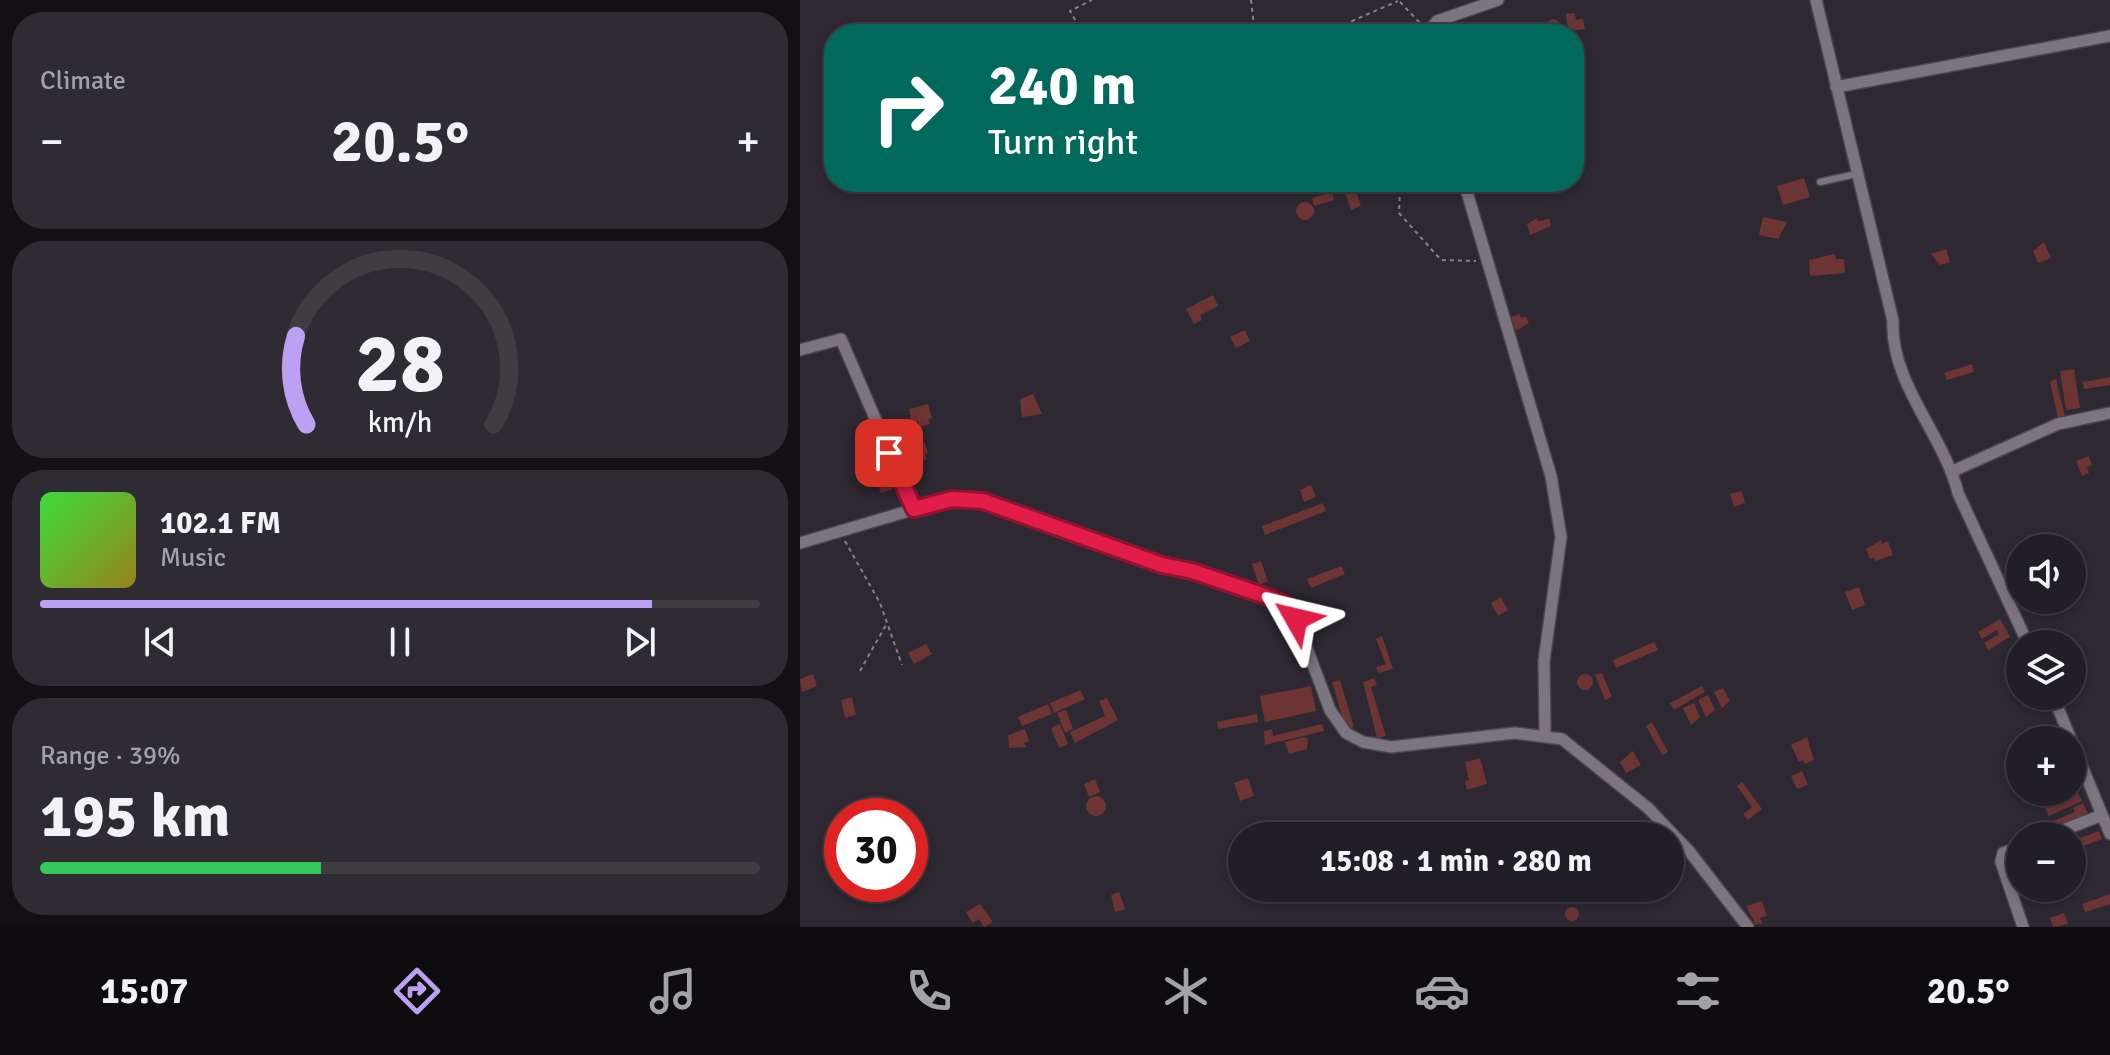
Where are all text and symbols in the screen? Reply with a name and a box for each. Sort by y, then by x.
text: 240 m [988,51,1136,120]
icon: right [856,56,960,160]
text: Climate [40,65,126,97]
text: 20.5° [331,105,469,179]
text: − [40,115,64,169]
text: + [736,115,760,169]
text: Turn right [988,120,1138,165]
text: 28 [355,313,445,415]
text: km/h [368,405,432,440]
pin [855,419,923,487]
icon: arrive [867,431,911,475]
text: 102.1 FM [160,505,281,542]
map controls [2006,534,2086,902]
button: sound [2006,534,2086,614]
text: Music [160,542,226,574]
position arrow [1254,577,1338,661]
icon: previous [138,620,182,664]
icon: pause [378,620,422,664]
icon: next [618,620,662,664]
button: layers [2006,630,2086,710]
button: + [2006,726,2086,806]
text: Range · 39% [40,740,181,772]
text: 195 km [40,780,230,854]
speed limit sign: 30 [824,798,928,902]
button: − [2006,822,2086,902]
text: 15:08 · 1 min · 280 m [1320,843,1592,880]
icon: directions [389,963,445,1019]
icon: music [645,963,701,1019]
icon: phone [901,963,957,1019]
icon: climate [1158,963,1214,1019]
icon: car [1414,963,1470,1019]
icon: filters [1670,963,1726,1019]
text: 15:07 [100,969,189,1014]
text: 20.5° [1927,969,2010,1014]

